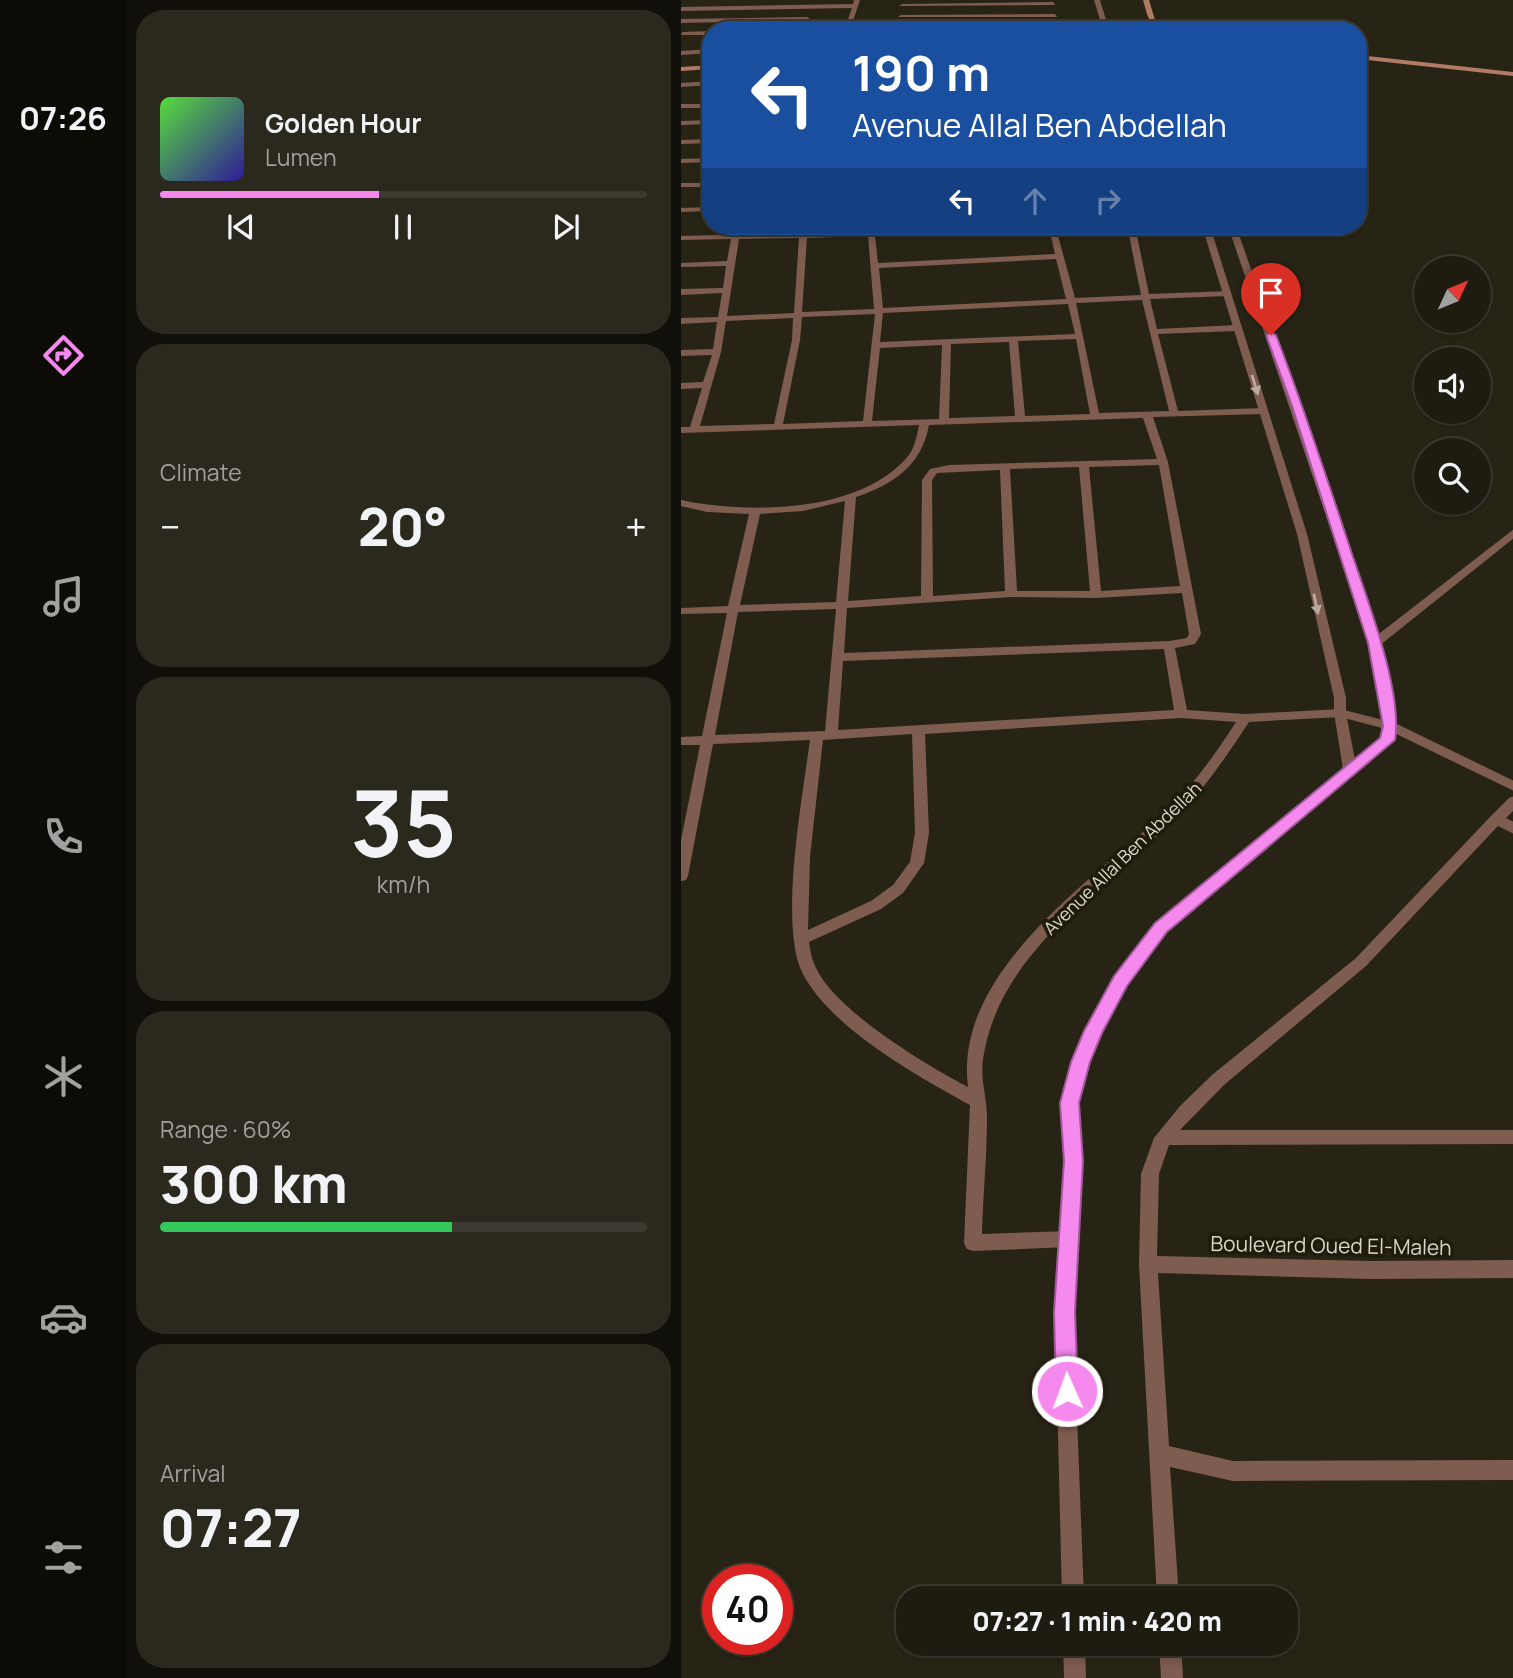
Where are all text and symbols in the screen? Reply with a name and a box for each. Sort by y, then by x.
text: 190 m [852,39,990,106]
icon: left [737,49,828,140]
text: 07:26 [19,96,107,140]
text: Avenue Allal Ben Abdellah [852,103,1227,147]
text: Golden Hour [265,105,422,141]
text: Lumen [265,141,337,173]
icon: left [943,182,981,220]
icon: ahead [1016,182,1054,220]
icon: right [1089,182,1127,220]
icon: previous [222,208,260,246]
icon: pause [384,208,422,246]
icon: next [547,208,585,246]
north arrow [1414,256,1491,332]
map controls [1414,256,1491,515]
pin [1241,263,1301,335]
icon: arrive [1252,274,1290,312]
icon: directions [39,331,88,380]
button: sound [1414,347,1491,424]
one-way arrow [1250,374,1260,395]
button: search [1414,438,1491,515]
text: Climate [160,456,242,488]
text: 20° [358,491,448,562]
text: − [160,500,181,552]
text: + [625,500,647,552]
icon: music [39,572,88,621]
one-way arrow [1311,593,1322,615]
text: 35 [350,760,457,884]
street label: Avenue Allal Ben Abdellah [1038,776,1206,940]
icon: phone [39,812,88,861]
text: km/h [377,868,430,900]
icon: climate [39,1052,88,1101]
text: Range · 60% [160,1113,291,1145]
text: 300 km [160,1148,348,1219]
street label: Boulevard Oued El-Maleh [1210,1229,1452,1261]
icon: car [39,1293,88,1342]
position arrow [1030,1354,1104,1428]
text: Arrival [160,1457,226,1489]
text: 07:27 [160,1492,302,1563]
icon: filters [39,1533,88,1582]
speed limit sign: 40 [702,1564,793,1655]
text: 07:27 · 1 min · 420 m [972,1603,1222,1639]

